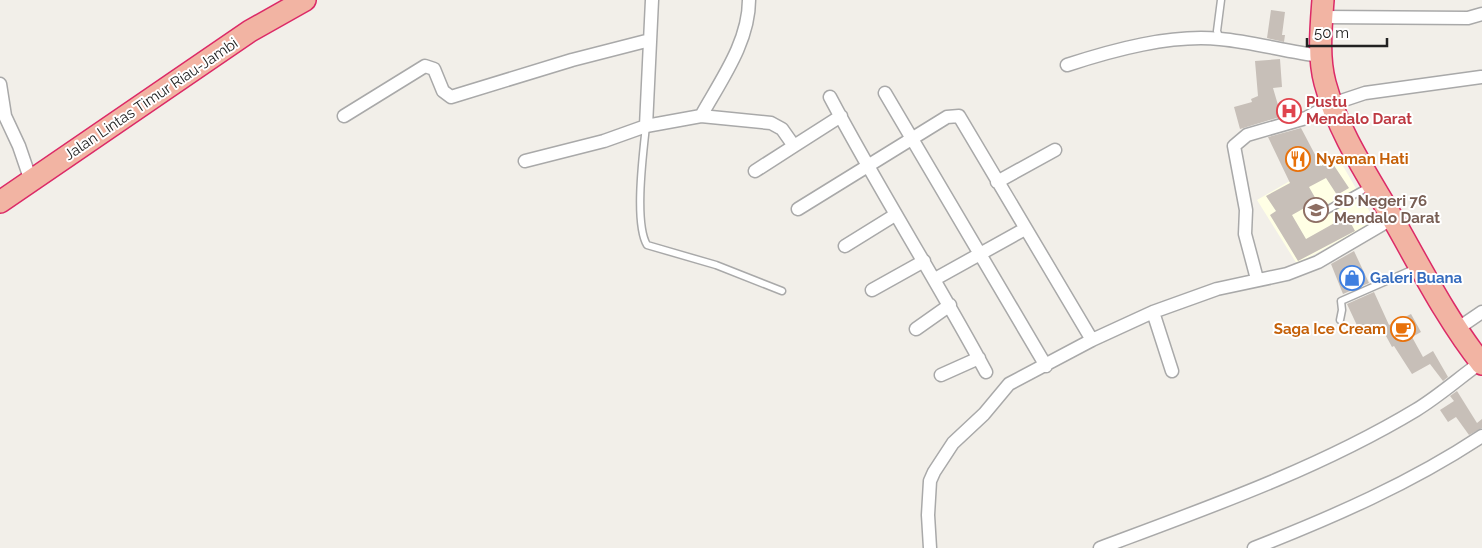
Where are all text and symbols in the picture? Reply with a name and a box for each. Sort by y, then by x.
scale bar [1307,15,1387,47]
text: 50 m [1314,24,1349,42]
street label: Jalan Lintas Timur Riau-Jambi [61,34,241,164]
place label: Pustu Mendalo Darat [1306,93,1412,128]
hospital icon: Pustu Mendalo Darat [1276,98,1302,124]
restaurant icon: Nyaman Hati [1285,146,1311,172]
place label: Nyaman Hati [1316,150,1409,168]
place label: SD Negeri 76 Mendalo Darat [1334,192,1440,227]
school or university icon: SD Negeri 76 Mendalo Darat [1303,197,1329,223]
shop icon: Galeri Buana [1339,265,1365,291]
place label: Galeri Buana [1370,269,1463,287]
cafe icon: Saga Ice Cream [1390,316,1416,342]
place label: Saga Ice Cream [1274,320,1386,338]

